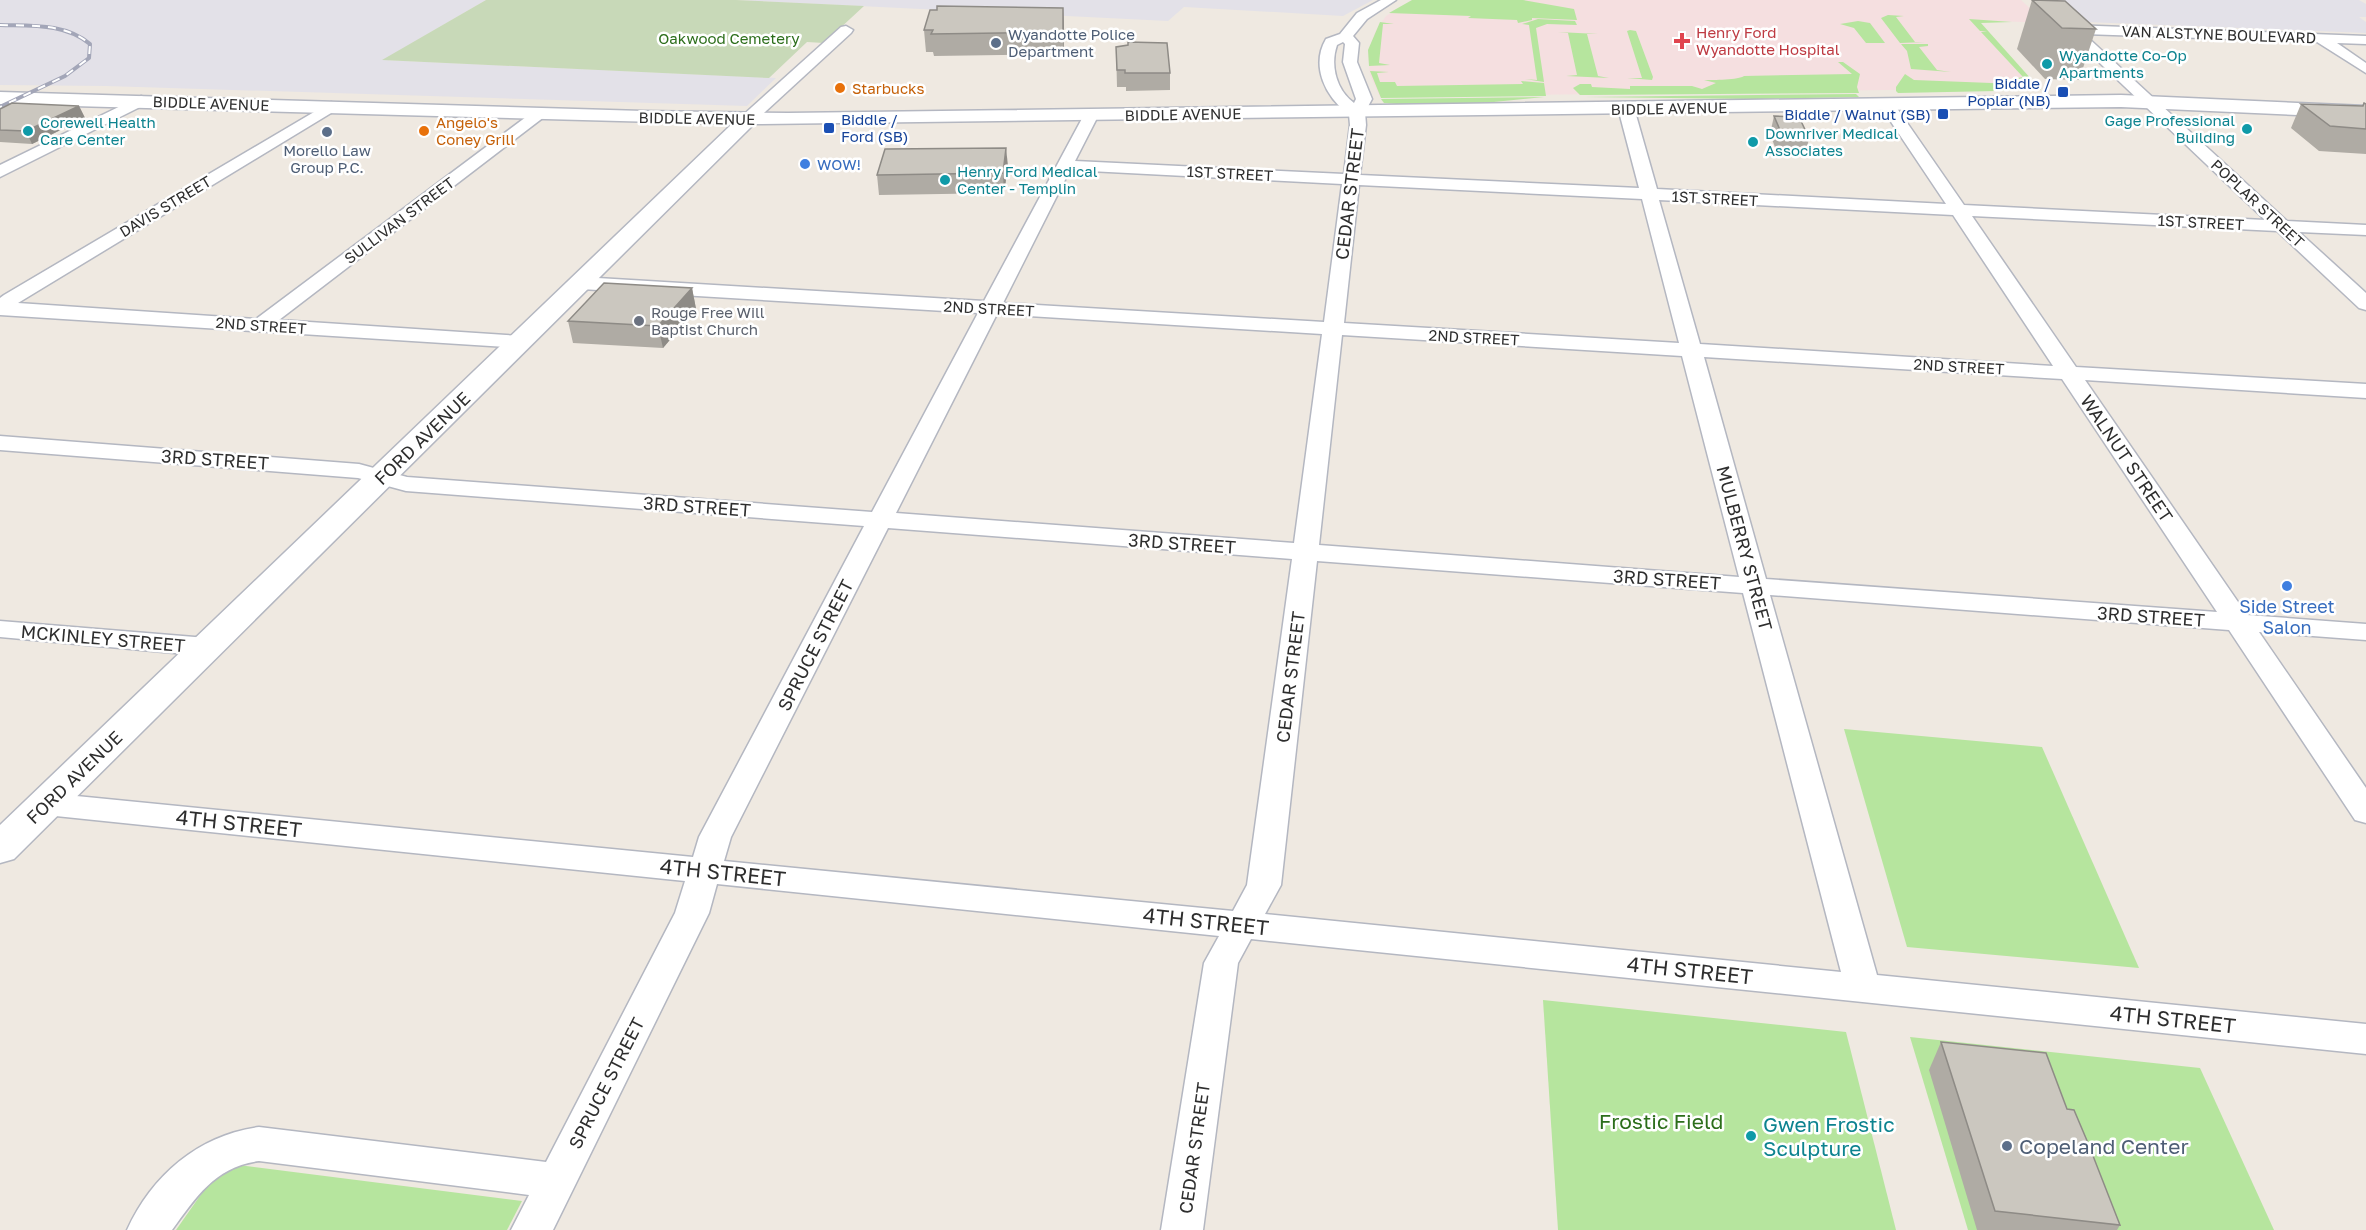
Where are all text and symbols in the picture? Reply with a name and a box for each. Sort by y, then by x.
street label: VAN ALSTYNE BOULEVARD [2121,22,2317,46]
place label: Henry Ford Wyandotte Hospital [1696,23,1840,58]
place label: Wyandotte Police Department [1008,25,1135,60]
park label: Oakwood Cemetery [658,29,800,47]
marker: Henry Ford Wyandotte Hospital [1673,32,1691,50]
marker: Wyandotte Police Department [989,36,1003,50]
place label: Wyandotte Co-Op Apartments [2059,46,2187,81]
marker: Wyandotte Co-Op Apartments [2040,57,2054,71]
place label: Biddle / Poplar (NB) [1967,74,2051,109]
place label: Starbucks [852,79,925,97]
marker: Starbucks [833,81,847,95]
marker: Biddle / Poplar (NB) [2056,85,2070,99]
street label: BIDDLE AVENUE [152,92,270,114]
street label: BIDDLE AVENUE [1611,98,1727,118]
street label: BIDDLE AVENUE [1125,104,1241,124]
place label: Biddle / Walnut (SB) [1784,105,1931,123]
marker: Biddle / Walnut (SB) [1936,107,1950,121]
street label: BIDDLE AVENUE [639,108,755,128]
place label: Biddle / Ford (SB) [841,110,909,145]
place label: Gage Professional Building [2104,111,2235,146]
place label: Corewell Health Care Center [40,113,156,148]
place label: Angelo's Coney Grill [436,113,515,148]
marker: Biddle / Ford (SB) [822,121,836,135]
marker: Gage Professional Building [2240,122,2254,136]
marker: Corewell Health Care Center [21,124,35,138]
marker: Angelo's Coney Grill [417,124,431,138]
place label: Downriver Medical Associates [1765,124,1898,159]
marker: Morello Law Group P.C. [320,125,334,139]
street label: CEDAR STREET [1330,127,1368,261]
marker: Downriver Medical Associates [1746,135,1760,149]
place label: Morello Law Group P.C. [283,141,371,176]
place label: WOW! [817,155,861,173]
street label: POPLAR STREET [2208,155,2308,251]
marker: WOW! [798,157,812,171]
place label: Henry Ford Medical Center - Templin [957,162,1098,197]
street label: 1ST STREET [1186,162,1274,184]
street label: DAVIS STREET [116,172,214,240]
street label: SULLIVAN STREET [340,173,458,267]
marker: Henry Ford Medical Center - Templin [938,173,952,187]
street label: 1ST STREET [1671,187,1759,209]
street label: 1ST STREET [2157,211,2245,233]
street label: 2ND STREET [943,297,1035,319]
place label: Rouge Free Will Baptist Church [651,303,765,338]
street label: 2ND STREET [215,313,307,337]
marker: Rouge Free Will Baptist Church [632,314,646,328]
street label: 2ND STREET [1428,326,1520,348]
street label: 2ND STREET [1913,355,2005,377]
street label: FORD AVENUE [370,387,474,489]
street label: WALNUT STREET [2076,390,2178,526]
street label: 3RD STREET [160,444,270,474]
street label: MULBERRY STREET [1712,463,1778,633]
street label: 3RD STREET [642,491,752,521]
street label: 3RD STREET [1127,528,1237,558]
street label: 3RD STREET [1612,564,1722,594]
street label: SPRUCE STREET [772,576,858,714]
marker: Side Street Salon [2280,579,2294,593]
place label: Side Street Salon [2239,595,2335,638]
street label: 3RD STREET [2096,601,2206,631]
street label: CEDAR STREET [1271,610,1309,744]
street label: MCKINLEY STREET [20,620,186,656]
street label: FORD AVENUE [22,726,126,828]
street label: 4TH STREET [175,803,303,843]
street label: 4TH STREET [659,852,787,892]
street label: 4TH STREET [1142,901,1270,941]
street label: 4TH STREET [1626,950,1754,990]
street label: 4TH STREET [2109,999,2237,1039]
street label: SPRUCE STREET [563,1014,649,1152]
street label: CEDAR STREET [1174,1081,1214,1215]
park label: Frostic Field [1599,1108,1723,1134]
place label: Gwen Frostic Sculpture [1763,1111,1895,1161]
marker: Gwen Frostic Sculpture [1744,1129,1758,1143]
place label: Copeland Center [2019,1133,2189,1159]
marker: Copeland Center [2000,1139,2014,1153]

